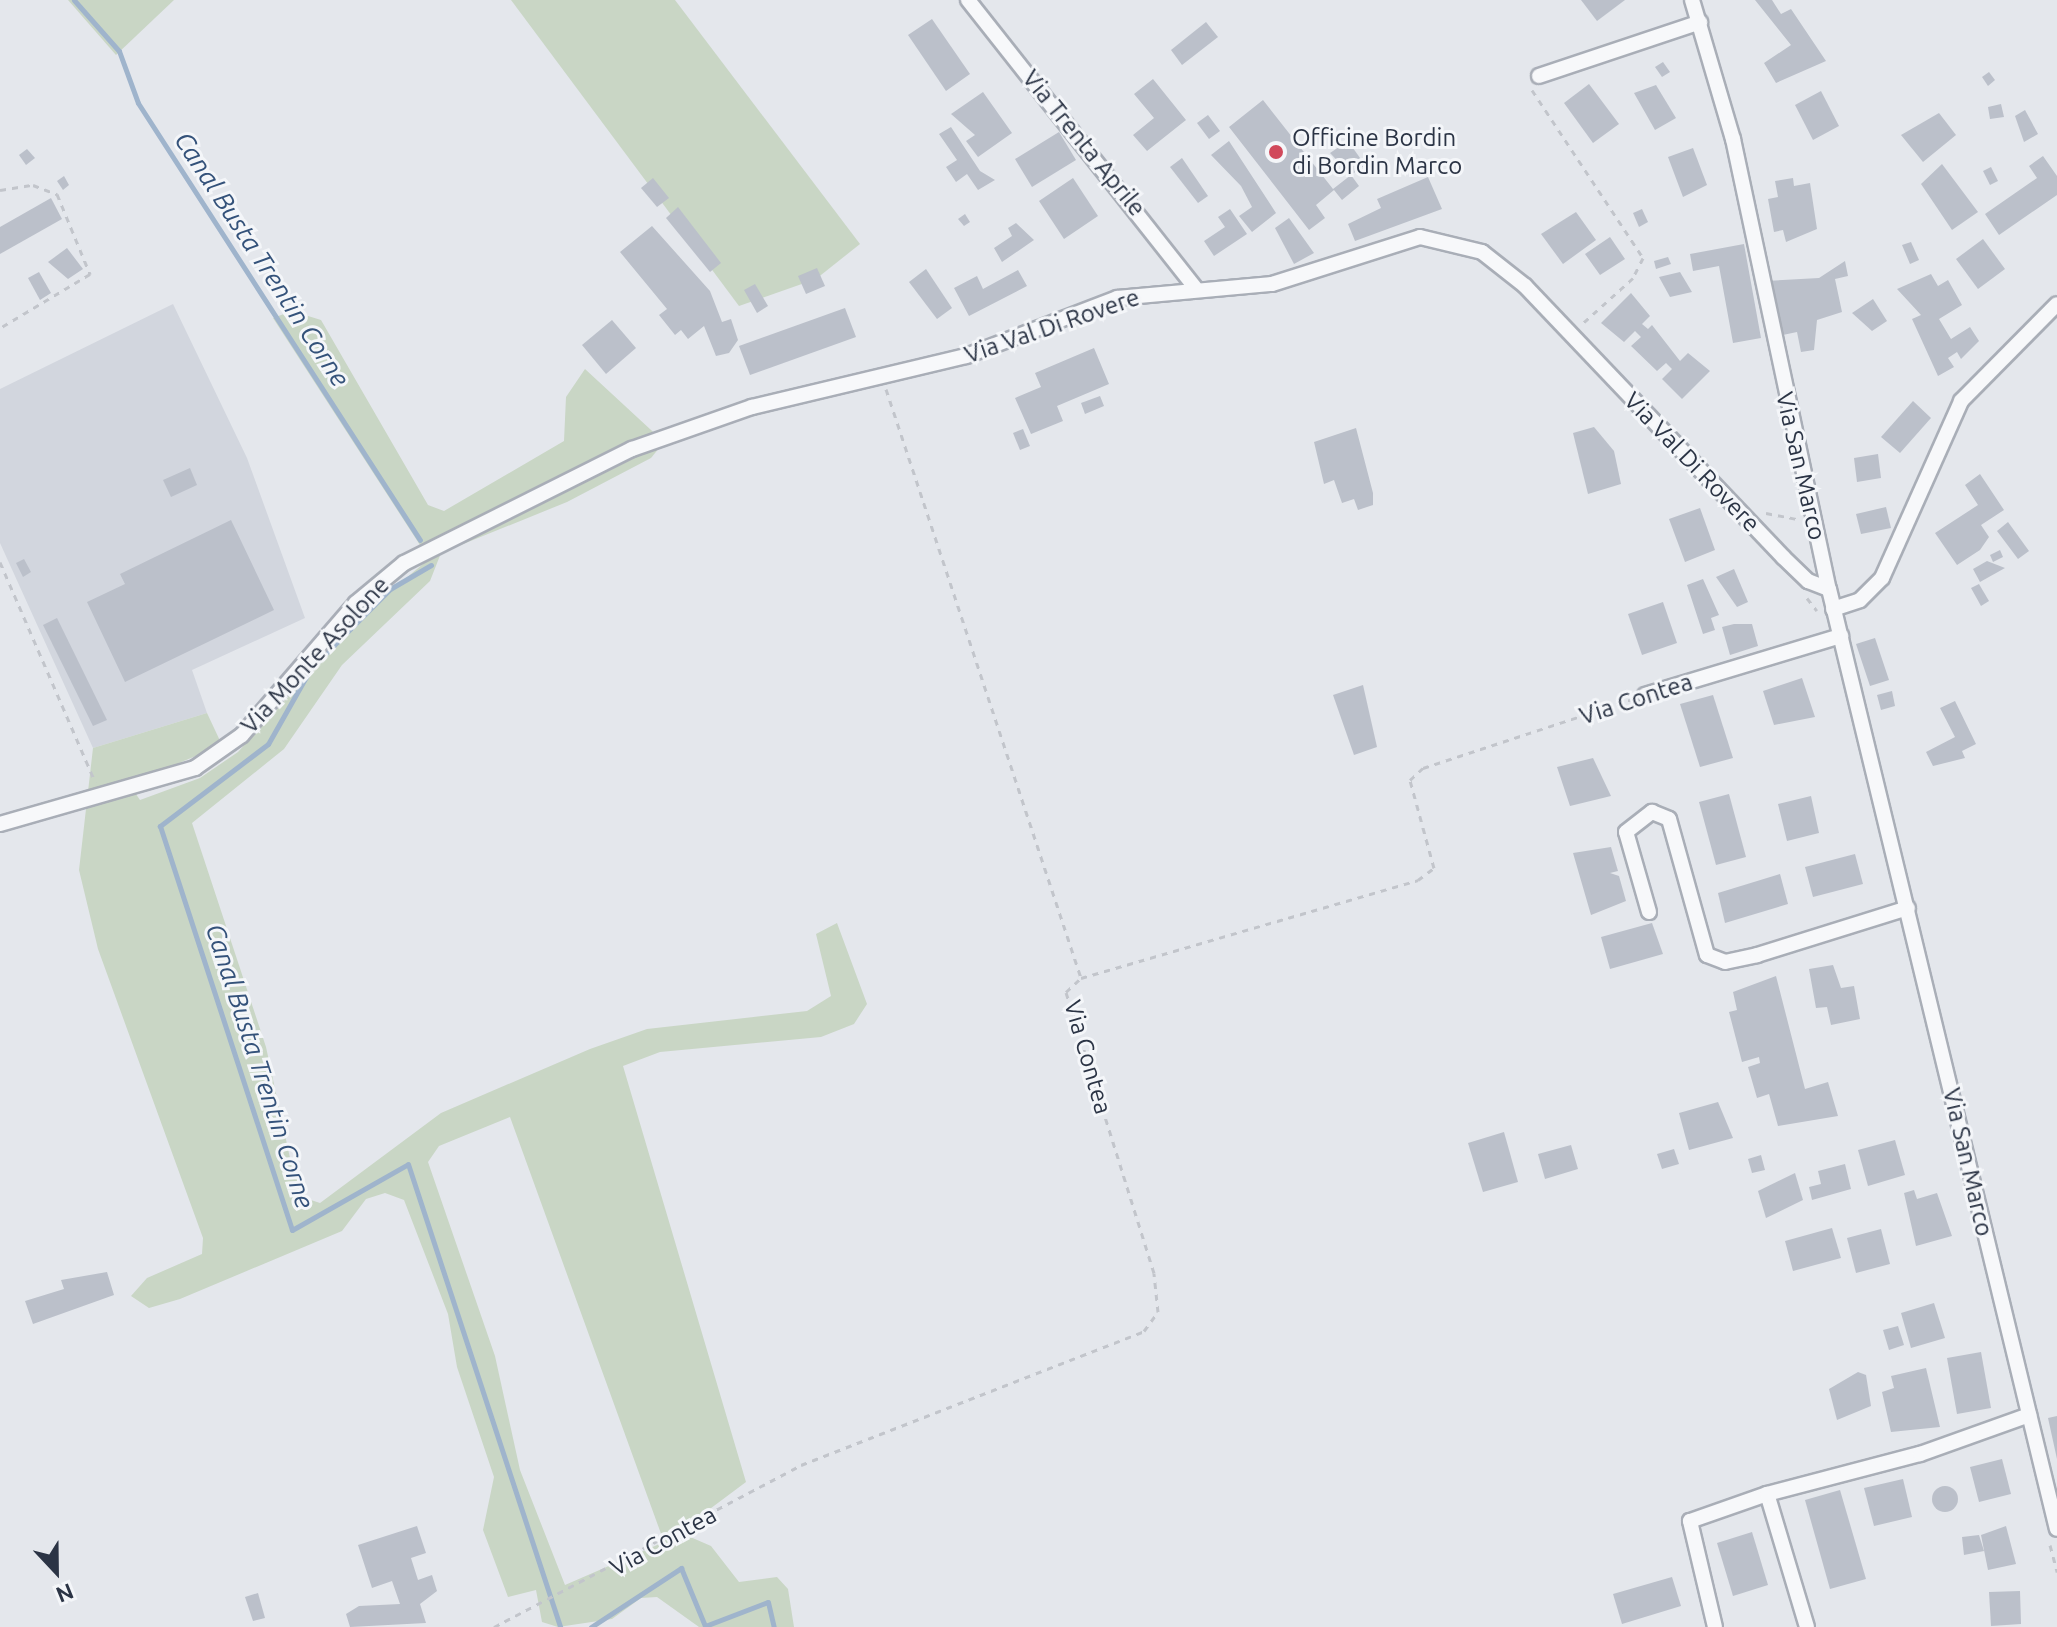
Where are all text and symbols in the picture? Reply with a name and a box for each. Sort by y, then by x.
street label: Via Trenta Aprile [1016,64,1152,222]
place label: Officine Bordin di Bordin Marco [1292,124,1462,180]
water label: Canal Busta Trentin Corne [168,126,356,392]
marker: Officine Bordin di Bordin Marco [1267,143,1285,161]
street label: Via Val Di Rovere [961,283,1143,369]
street label: Via Val Di Rovere [1618,386,1766,538]
street label: Via San Marco [1770,389,1832,543]
street label: Via Monte Asolone [235,571,395,739]
street label: Via Contea [1576,667,1696,731]
water label: Canal Busta Trentin Corne [199,920,321,1212]
street label: Via Contea [1058,997,1118,1117]
street label: Via San Marco [1937,1085,1999,1239]
street label: Via Contea [605,1500,721,1582]
north arrow [16,1531,96,1611]
text: N [53,1579,77,1608]

